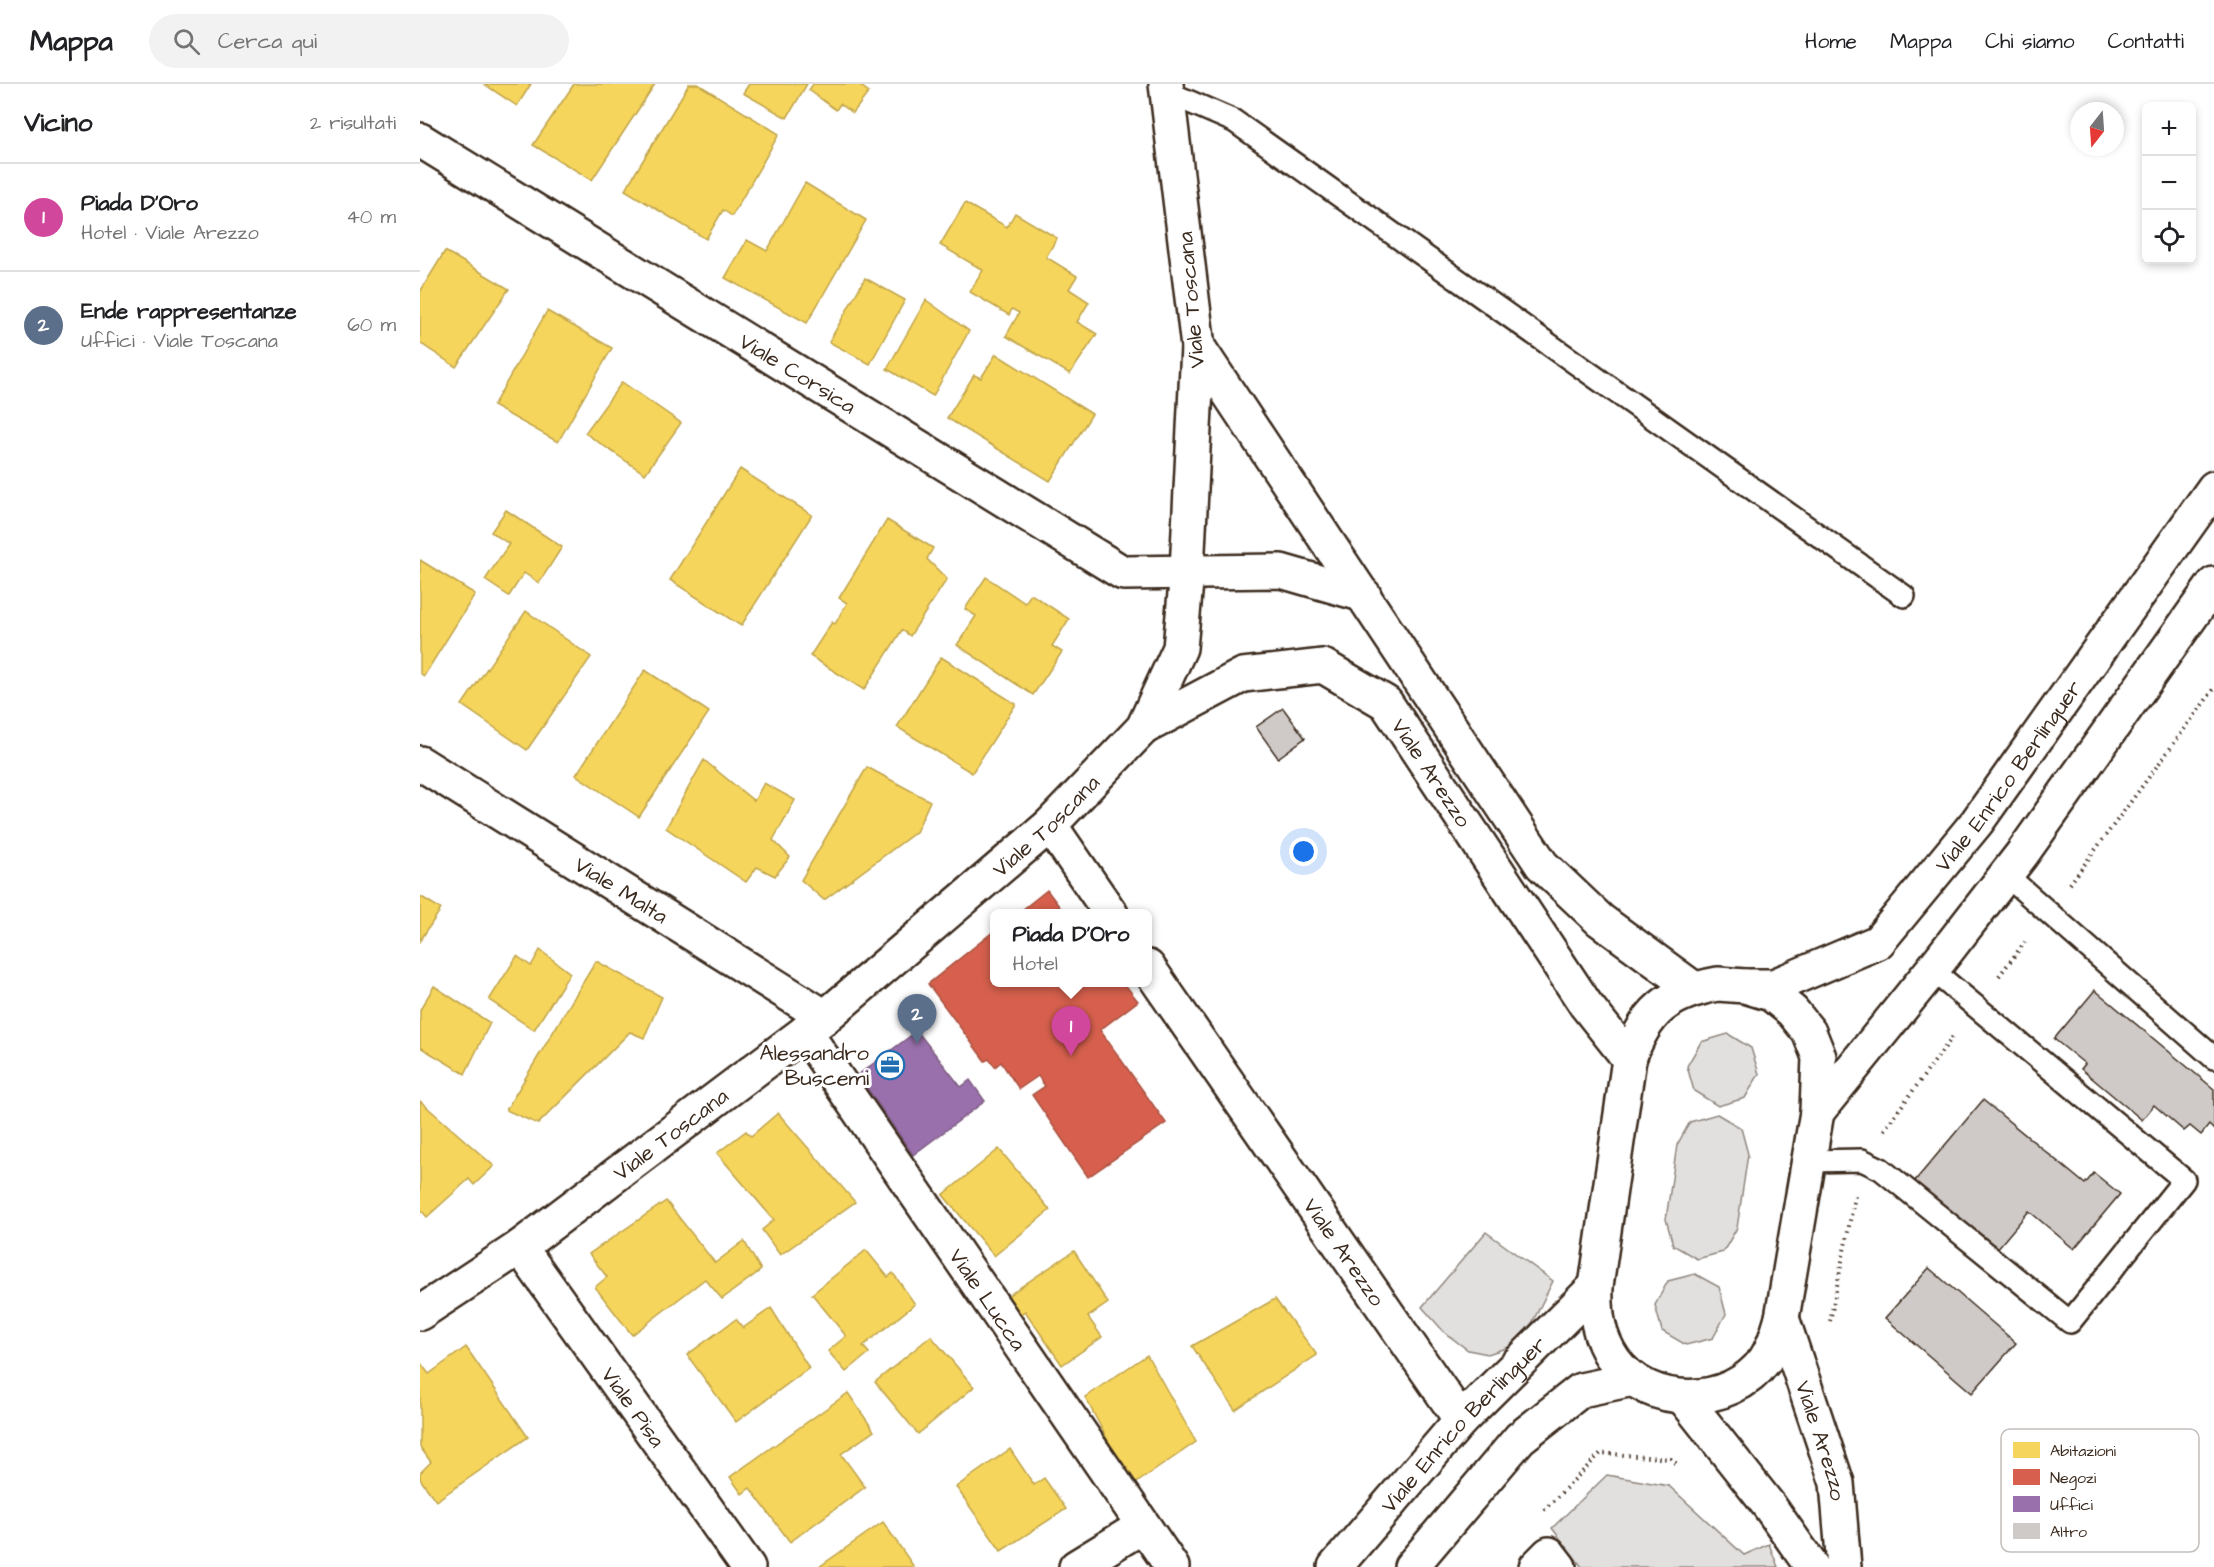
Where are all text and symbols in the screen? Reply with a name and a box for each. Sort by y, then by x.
search box [149,14,569,68]
text: Mappa [30,22,113,61]
icon: search [170,25,203,58]
text: Cerca qui [218,26,317,57]
text: Home [1805,27,1857,56]
text: Mappa [1890,27,1952,56]
text: Chi siamo [1985,27,2074,56]
text: Contatti [2107,27,2184,56]
north arrow [2070,102,2124,156]
map controls [2142,102,2196,264]
button: + [2142,102,2196,156]
text: Vicino [24,105,92,141]
text: 2 risultati [310,109,396,137]
button: − [2142,156,2196,210]
text: Piada D'Oro [81,188,198,219]
text: 1 [42,203,45,231]
text: 40 m [346,203,396,231]
button: locate [2142,210,2196,264]
text: Hotel · Viale Arezzo [81,219,259,247]
street label: Viale Toscana [1170,230,1213,369]
text: Ende rappresentanze [81,296,297,327]
text: 2 [38,311,49,339]
text: 60 m [347,311,396,339]
street label: Viale Corsica [733,326,862,422]
text: Uffici · Viale Toscana [81,327,278,355]
street label: Viale Enrico Berlinguer [1928,674,2090,879]
street label: Viale Arezzo [1383,713,1478,834]
street label: Viale Toscana [986,768,1107,885]
your location [1289,837,1318,866]
street label: Viale Malta [568,850,674,932]
popup [990,909,1152,987]
text: Piada D'Oro [1013,919,1129,950]
text: Hotel [1013,950,1058,978]
pin: 2 [898,994,936,1044]
pin: 1 [1052,1006,1090,1056]
place label: Alessandro Buscemi [759,1038,870,1094]
office icon: Alessandro Buscemi [874,1049,906,1081]
street label: Viale Toscana [607,1081,735,1189]
street label: Viale Arezzo [1295,1192,1392,1313]
street label: Viale Lucca [941,1243,1033,1357]
street label: Viale Enrico Berlinguer [1374,1330,1554,1520]
street label: Viale Pisa [593,1361,672,1454]
street label: Viale Arezzo [1787,1377,1852,1502]
legend [2001,1429,2199,1552]
text: Abitazioni [2050,1440,2117,1462]
text: Negozi [2050,1467,2097,1490]
text: Uffici [2050,1494,2094,1516]
text: Altro [2050,1521,2087,1543]

